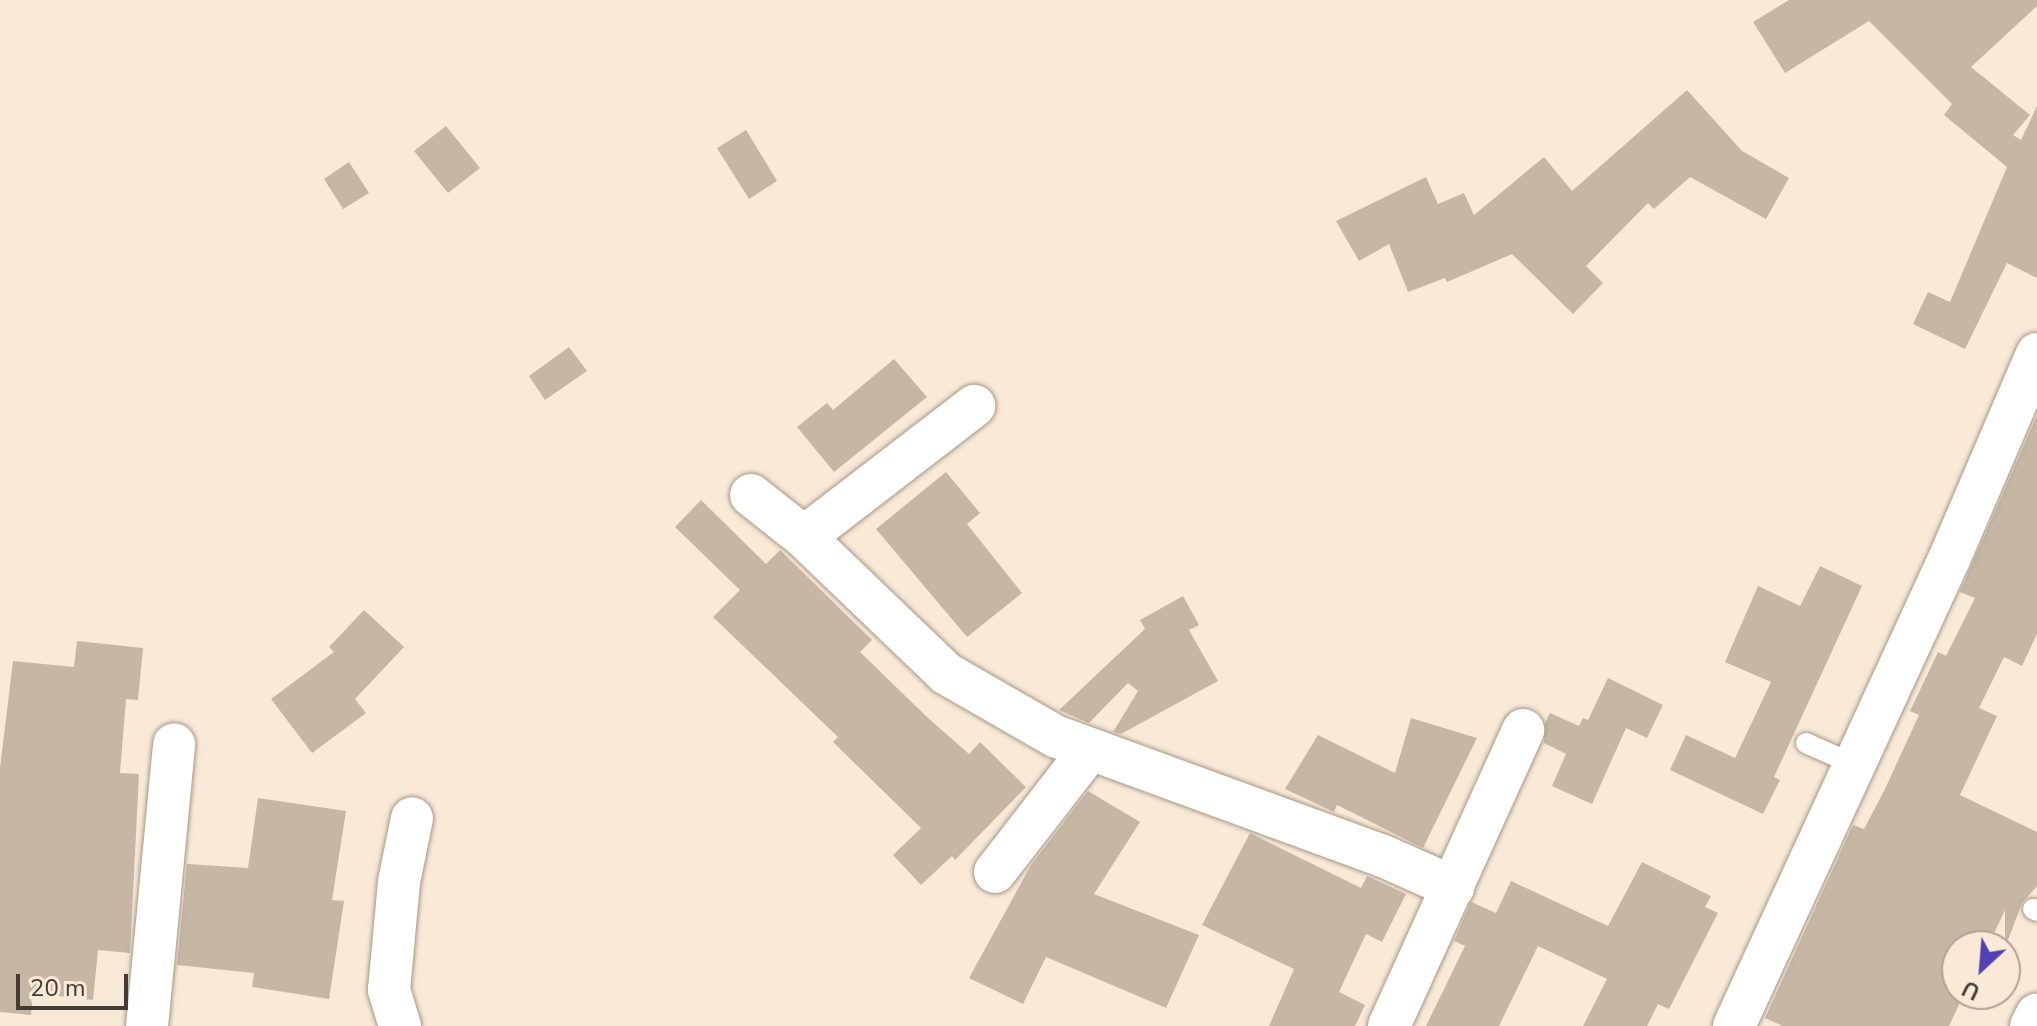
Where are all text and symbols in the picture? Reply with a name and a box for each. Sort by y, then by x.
north arrow [1941,930,2021,1010]
scale bar [20,958,132,1008]
text: 20 m [30,972,86,1004]
text: U [1957,973,1985,1007]

